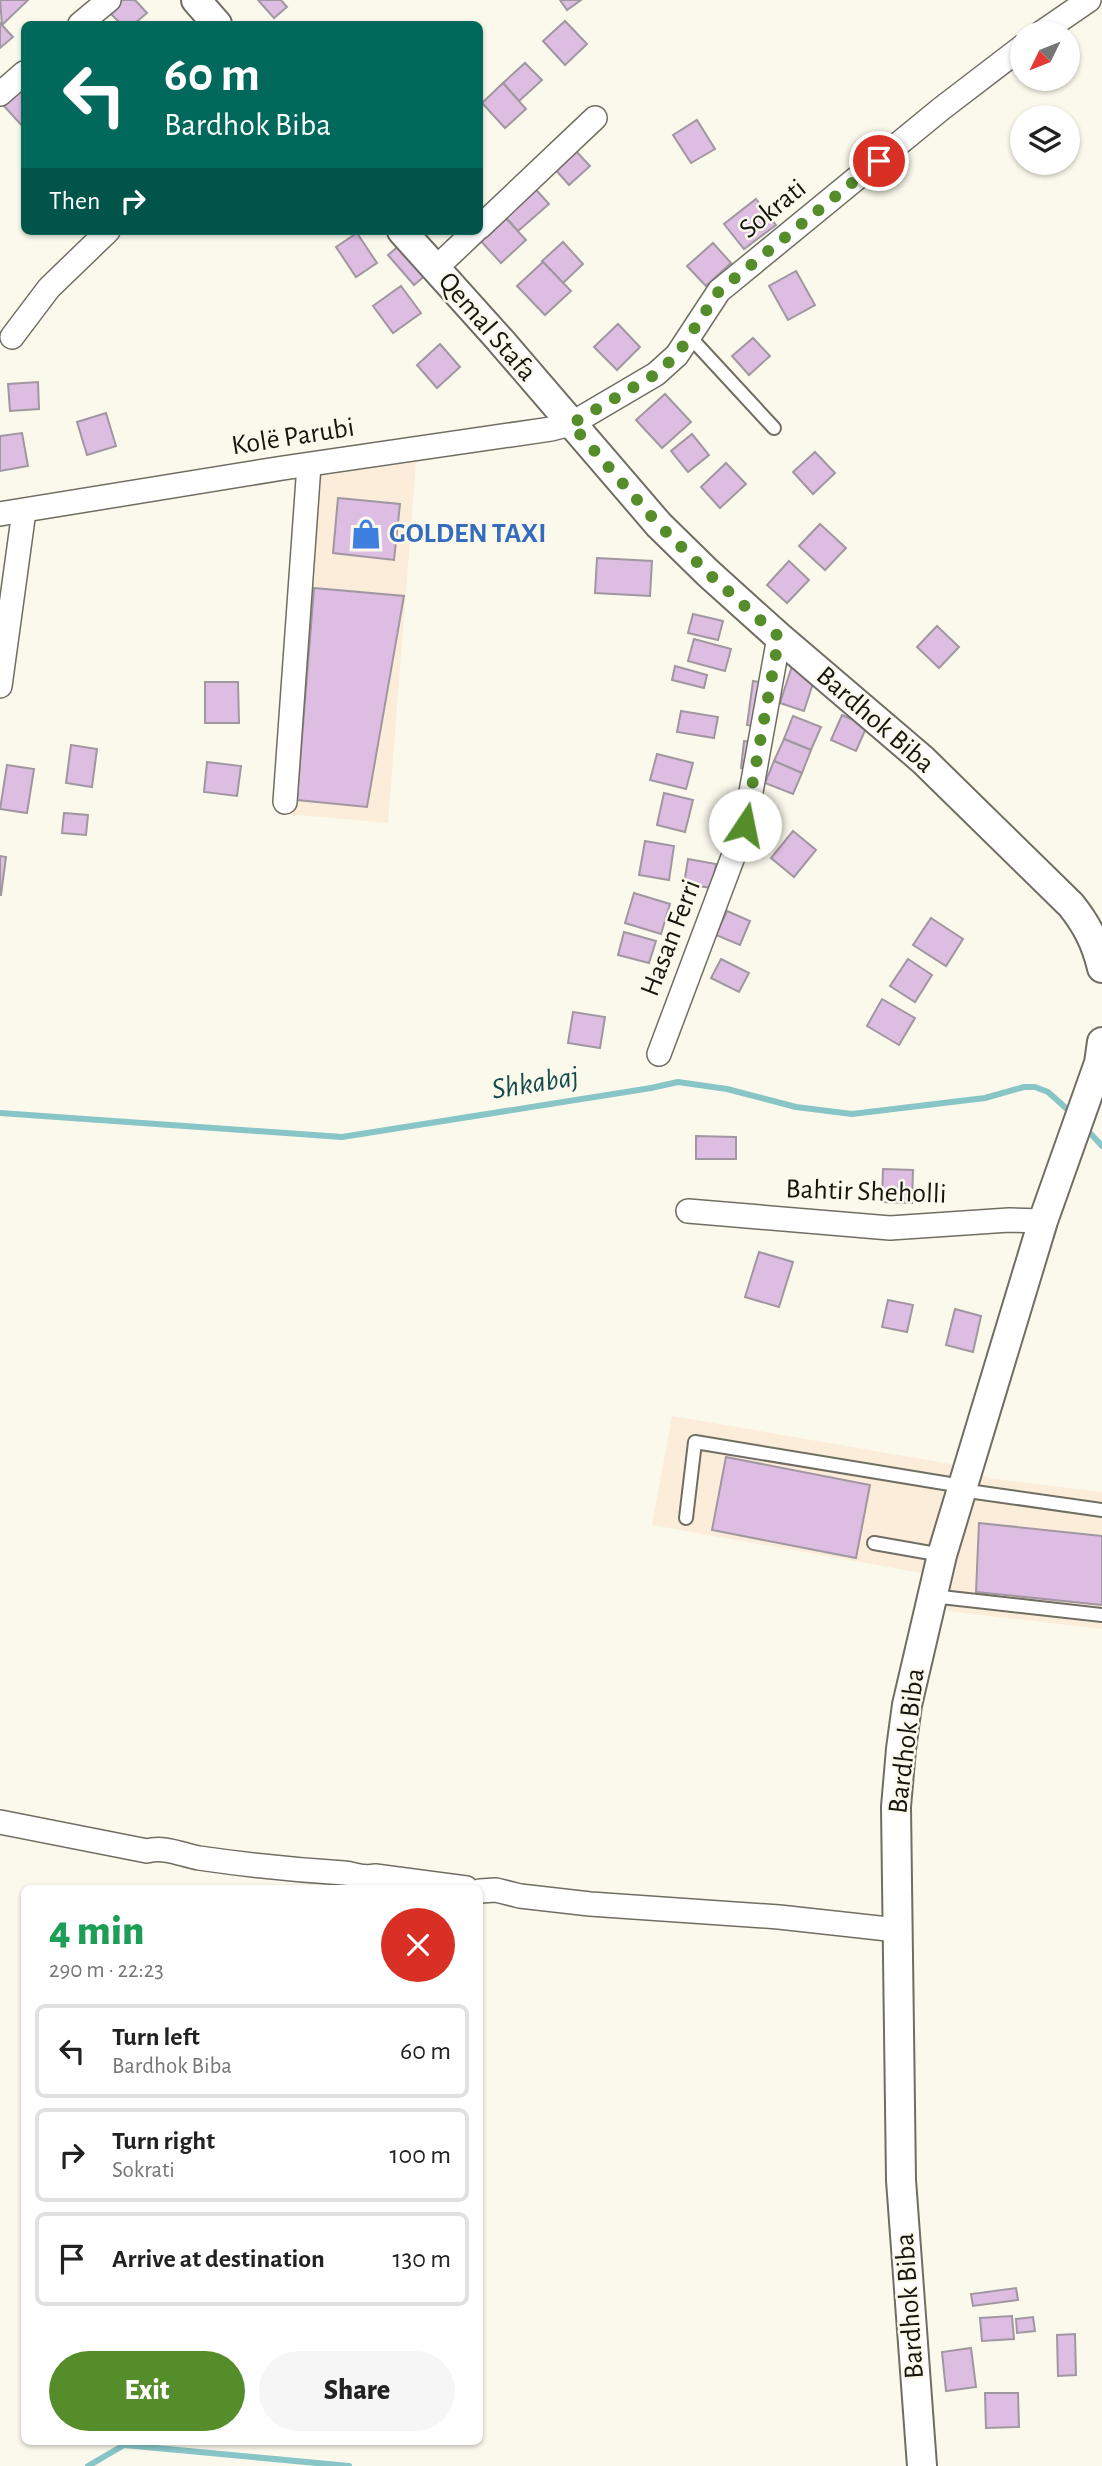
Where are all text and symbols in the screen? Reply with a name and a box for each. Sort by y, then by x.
north arrow [1010,21,1080,91]
map controls [1010,21,1080,175]
icon: left [49,49,140,140]
text: 60 m [164,51,260,100]
button: layers [1010,105,1080,175]
text: Bardhok Biba [164,109,331,141]
pin [849,131,909,191]
icon: arrive [860,142,898,180]
street label: Sokrati [734,174,812,244]
icon: right [114,182,152,220]
text: Then [49,188,100,214]
street label: Qemal Stafa [433,267,541,387]
street label: Kolë Parubi [230,413,356,461]
shop icon: GOLDEN TAXI [349,517,383,551]
place label: GOLDEN TAXI [389,520,547,548]
street label: Bardhok Biba [811,662,939,779]
position arrow [708,788,782,862]
street label: Hasan Ferri [636,876,706,1000]
water label: Shkabaj [489,1061,581,1105]
street label: Bahtir Sheholli [785,1175,947,1209]
street label: Bardhok Biba [884,1667,930,1815]
button: close [381,1908,455,1982]
text: 4 min [49,1910,145,1952]
text: 290 m · 22:23 [49,1959,164,1982]
text: Turn left [112,2024,200,2050]
icon: left [53,2032,91,2070]
text: 60 m [400,2038,451,2064]
text: Bardhok Biba [112,2055,232,2078]
text: Turn right [112,2128,215,2154]
icon: right [53,2136,91,2174]
text: 100 m [390,2142,451,2168]
text: Sokrati [112,2159,175,2182]
street label: Bardhok Biba [891,2232,929,2380]
icon: arrive [53,2240,91,2278]
text: Arrive at destination [112,2246,325,2272]
text: 130 m [393,2246,451,2272]
button: Exit [49,2351,245,2431]
button: Share [259,2351,455,2431]

